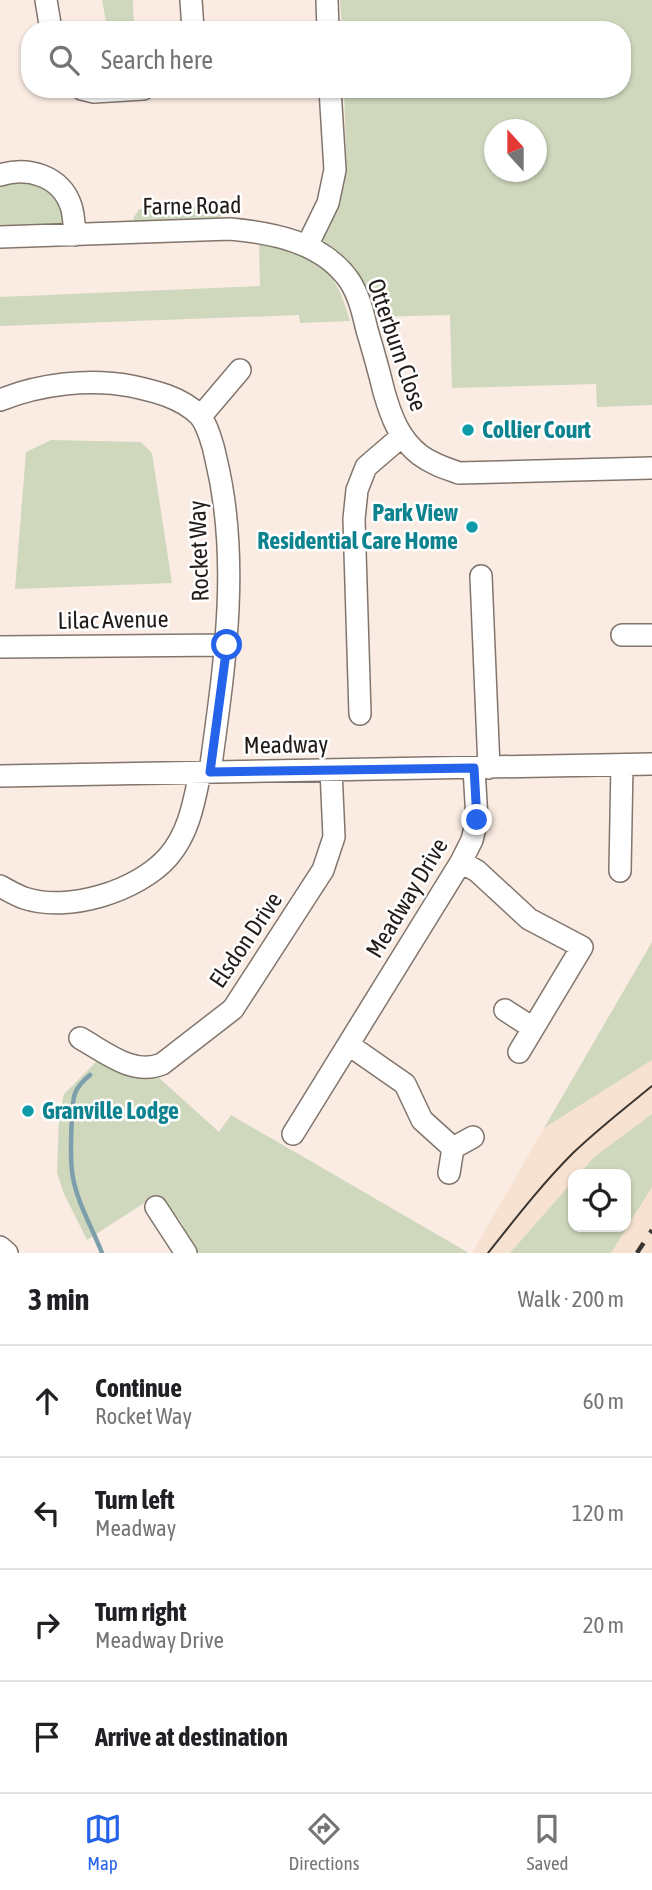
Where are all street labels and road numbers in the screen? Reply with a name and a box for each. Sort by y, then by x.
street label: Farne Road [142,191,242,220]
street label: Otterburn Close [362,275,433,415]
street label: Rocket Way [183,500,214,602]
street label: Lilac Avenue [57,605,169,634]
street label: Meadway [243,730,329,759]
street label: Meadway Drive [360,833,453,962]
street label: Elsdon Drive [204,887,287,993]

